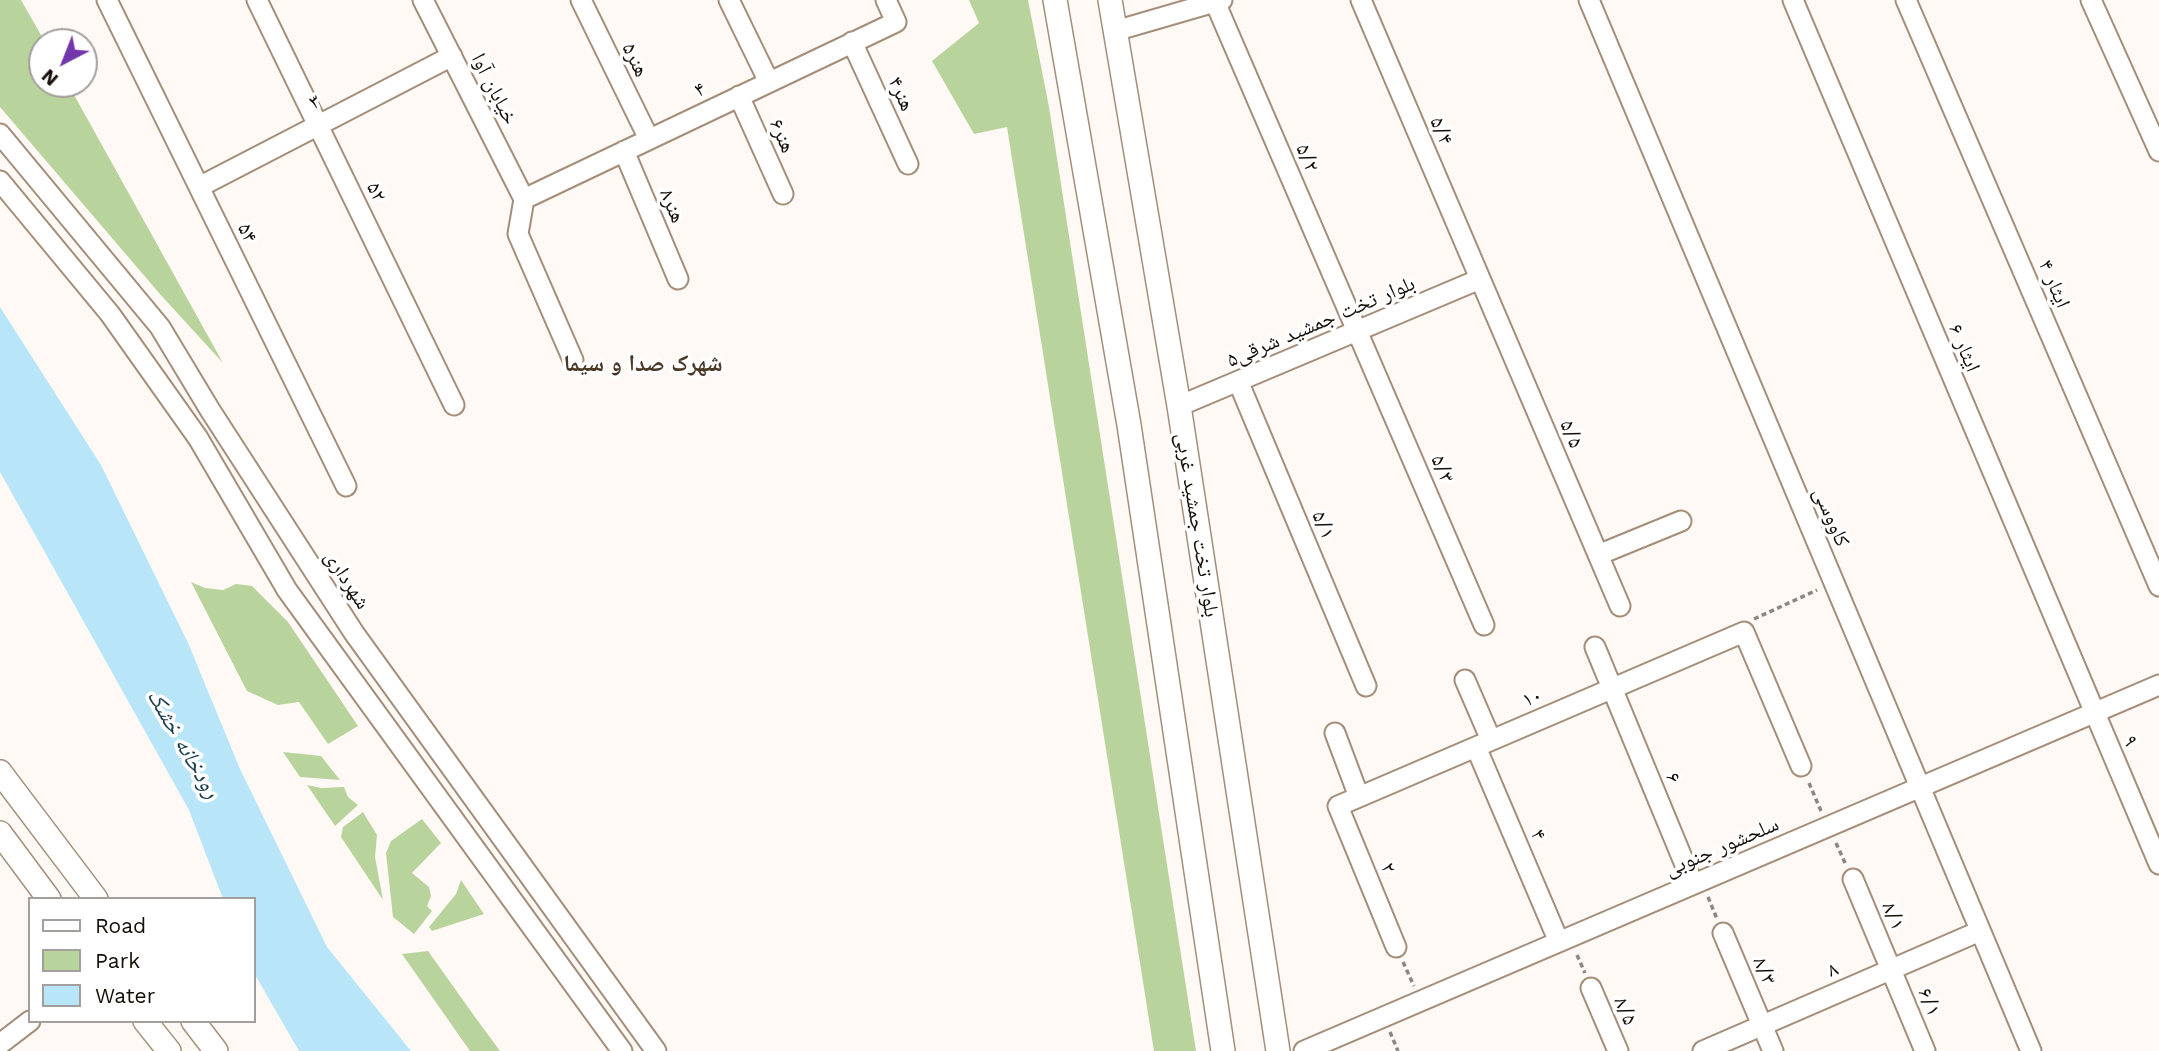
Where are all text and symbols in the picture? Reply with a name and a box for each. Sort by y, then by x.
north arrow [28,28,98,98]
street label: هنر۵ [616,39,654,81]
street label: خیابان آوا [465,49,523,129]
text: N [37,64,63,91]
street label: هنر۴ [882,73,920,115]
street label: ۴ [690,77,710,103]
street label: ۳ [305,89,325,115]
street label: ۵/۴ [1424,113,1458,149]
street label: هنر۶ [763,115,801,157]
street label: ۵/۲ [1290,140,1324,176]
street label: ۵۲ [361,178,391,206]
street label: هنر۸ [654,185,690,227]
street label: ۵۴ [232,219,262,247]
street label: ایثار ۴ [2033,256,2075,312]
street label: بلوار تخت جمشید شرقی۵ [1223,271,1419,373]
street label: ایثار ۶ [1943,320,1985,376]
district label: شهرک صدا و سیما [564,350,722,378]
street label: ۵/۵ [1554,416,1588,452]
street label: بلوار تخت جمشید غربی [1170,431,1224,619]
street label: ۵/۳ [1425,451,1459,487]
street label: کاووسی [1807,484,1855,550]
street label: ۵/۱ [1306,507,1340,543]
street label: شهرداری [319,546,375,614]
street label: ۱۰ [1518,683,1546,713]
water label: رودخانه خشک [141,684,225,804]
street label: ۹ [2117,732,2143,750]
street label: ۶ [1660,769,1686,787]
street label: سلحشور جنوبی [1661,812,1783,882]
street label: ۴ [1525,826,1551,844]
street label: ۲ [1375,859,1401,877]
legend [28,897,256,1023]
street label: ۸/۱ [1876,898,1910,934]
text: Road [95,913,146,938]
text: Park [95,948,140,973]
street label: ۸/۳ [1747,953,1781,989]
street label: ۸ [1824,957,1842,983]
text: Water [95,983,155,1008]
street label: ۶/۱ [1912,984,1946,1020]
street label: ۸/۵ [1608,993,1642,1029]

